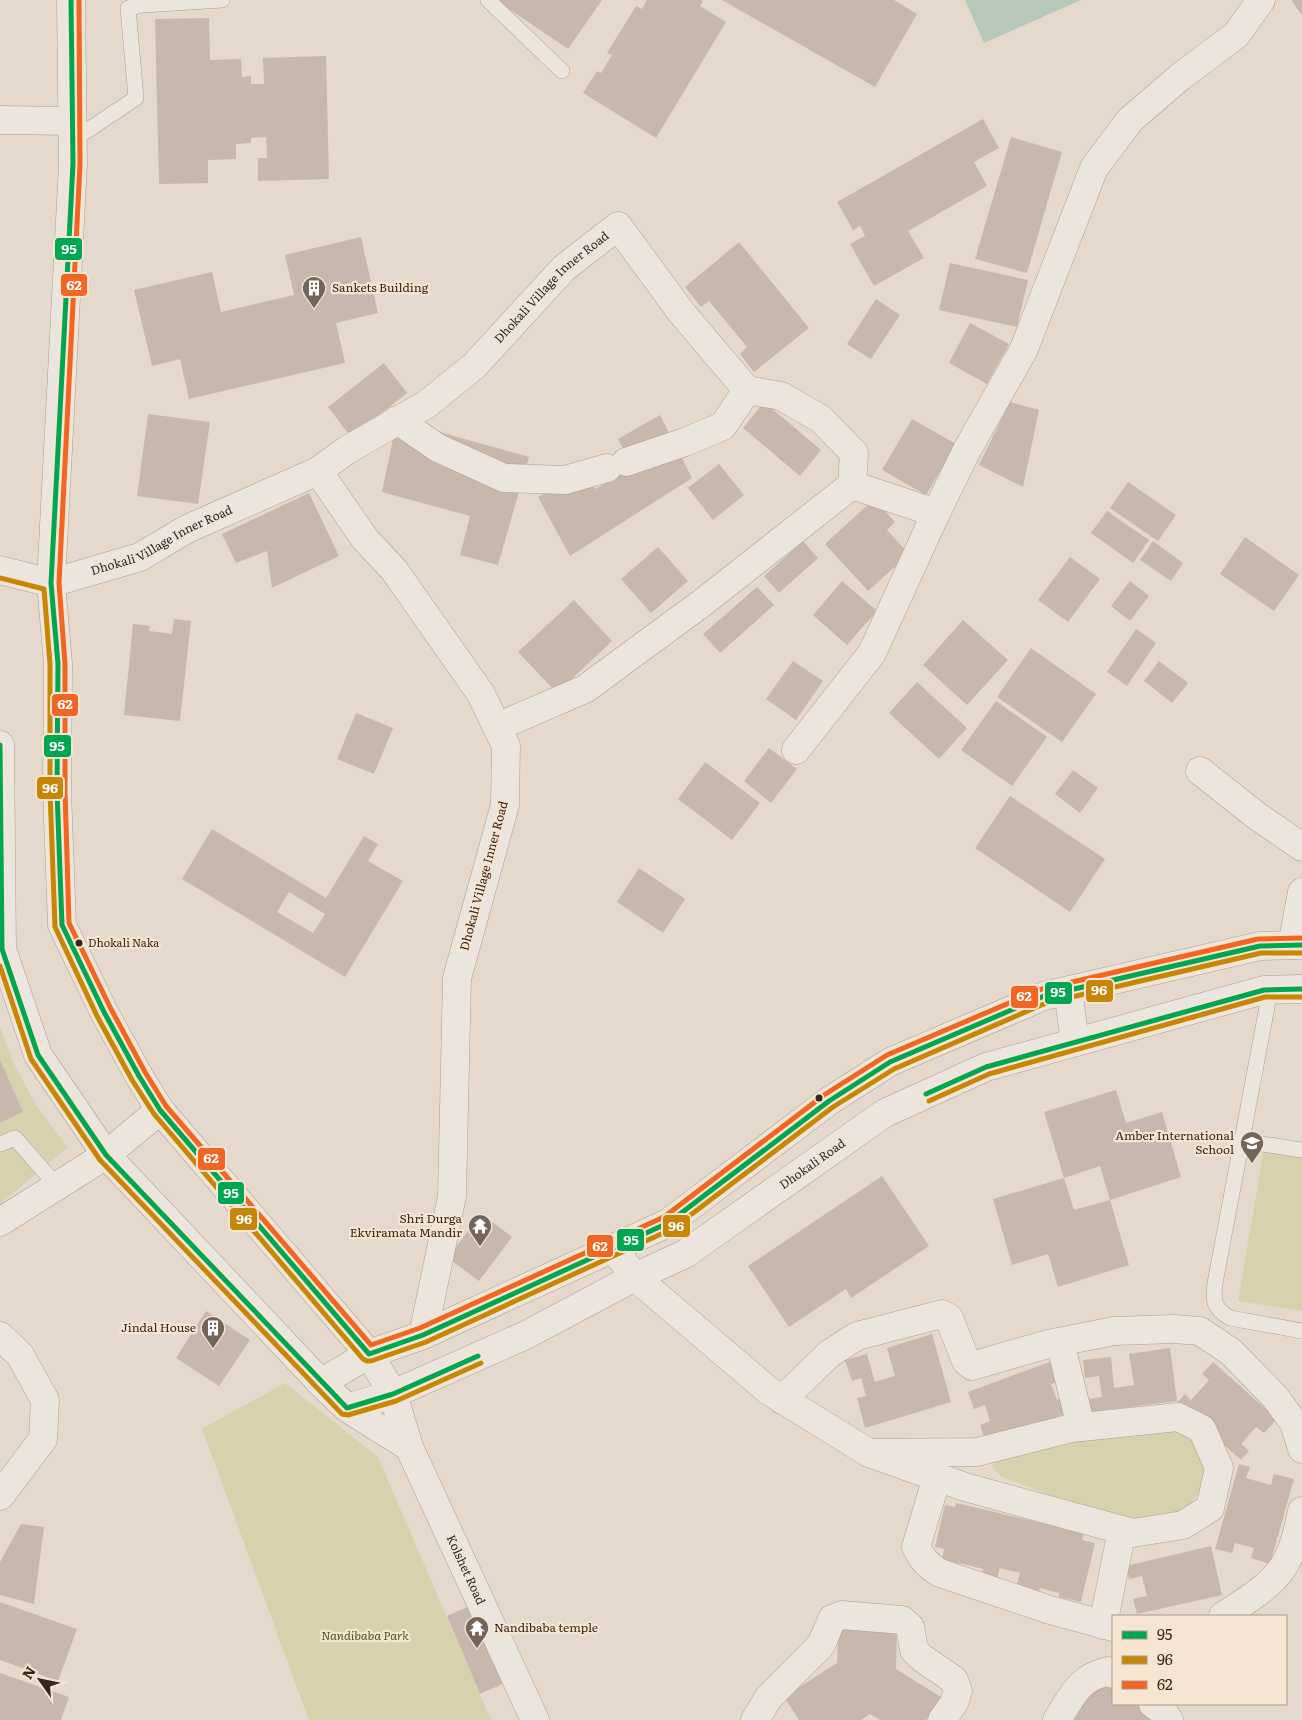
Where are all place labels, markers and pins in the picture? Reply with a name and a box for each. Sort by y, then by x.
building icon: Sankets Building [301,275,327,309]
place label: Sankets Building [332,278,429,296]
place label: Dhokali Naka [88,934,159,950]
marker: Dhokali Naka [74,938,84,948]
unlabelled marker [814,1093,824,1103]
place label: Amber International School [1115,1126,1234,1158]
school or university icon: Amber International School [1239,1130,1265,1164]
place label: Shri Durga Ekviramata Mandir [350,1209,463,1241]
temple icon: Shri Durga Ekviramata Mandir [467,1213,493,1247]
building icon: Jindal House [200,1315,226,1349]
place label: Jindal House [121,1318,196,1336]
temple icon: Nandibaba temple [464,1615,490,1649]
place label: Nandibaba temple [494,1618,598,1636]

